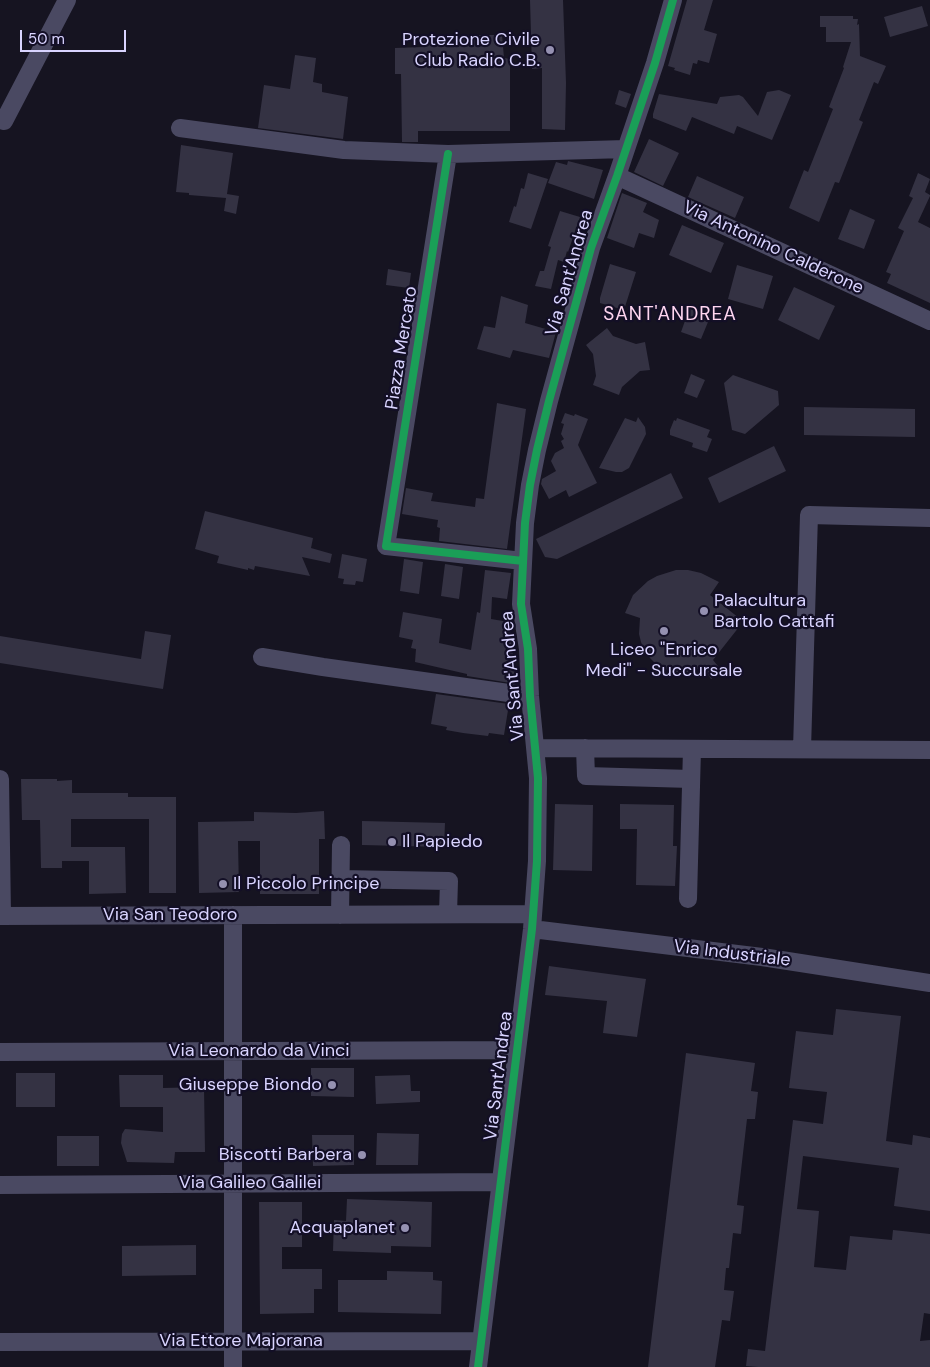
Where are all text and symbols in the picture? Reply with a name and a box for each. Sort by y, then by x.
scale bar [22,20,129,52]
text: 50 m [28,29,65,49]
place label: Protezione Civile Club Radio C.B. [402,29,540,72]
marker: Protezione Civile Club Radio C.B. [544,44,556,56]
street label: Via Antonino Calderone [679,197,867,299]
street label: Via Sant'Andrea [542,207,598,339]
street label: Piazza Mercato [382,285,422,411]
district label: SANT'ANDREA [602,304,738,326]
place label: Palacultura Bartolo Cattafi [714,590,835,632]
marker: Palacultura Bartolo Cattafi [698,605,710,617]
street label: Via Sant'Andrea [497,610,529,742]
marker: Liceo "Enrico Medi" - Succursale [658,625,670,637]
place label: Liceo "Enrico Medi" - Succursale [586,639,742,682]
place label: Il Papiedo [402,831,483,853]
marker: Il Papiedo [386,836,398,848]
place label: Il Piccolo Principe [233,873,379,895]
marker: Il Piccolo Principe [217,878,229,890]
street label: Via San Teodoro [103,904,237,926]
street label: Via Industriale [672,936,792,972]
street label: Via Sant'Andrea [480,1010,518,1142]
street label: Via Leonardo da Vinci [168,1040,350,1062]
place label: Giuseppe Biondo [179,1074,322,1096]
marker: Giuseppe Biondo [326,1079,338,1091]
place label: Biscotti Barbera [219,1144,352,1166]
marker: Biscotti Barbera [356,1149,368,1161]
street label: Via Galileo Galilei [179,1172,321,1194]
place label: Acquaplanet [289,1217,395,1239]
marker: Acquaplanet [399,1222,411,1234]
street label: Via Ettore Majorana [159,1330,323,1352]

